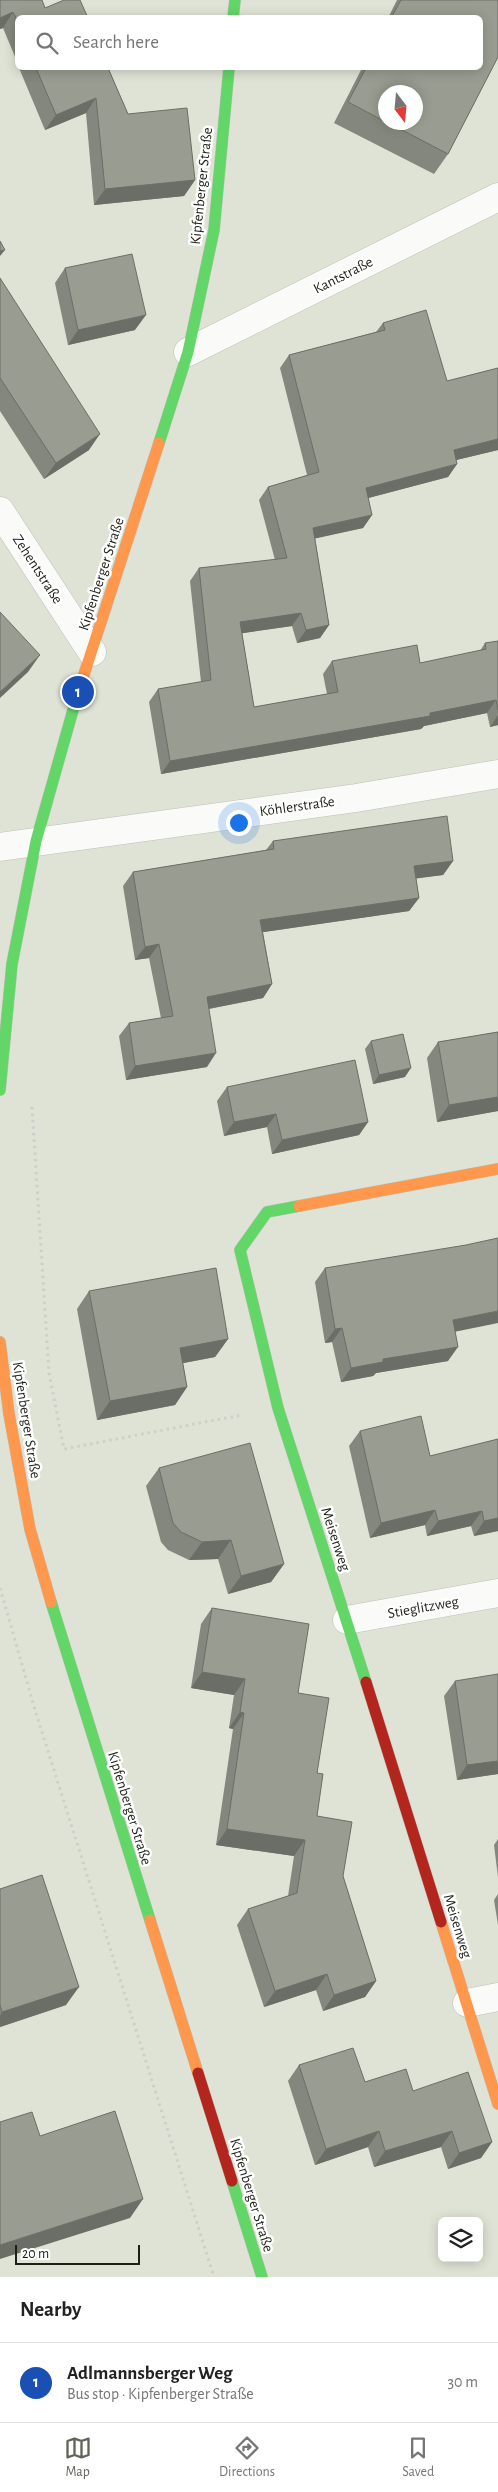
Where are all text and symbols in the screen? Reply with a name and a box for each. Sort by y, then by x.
search box [15,15,483,70]
icon: search [33,29,61,57]
text: Search here [73,33,159,52]
north arrow [378,85,423,130]
street label: Kipfenberger Straße [188,127,215,245]
street label: Kantstraße [311,254,375,297]
street label: Kipfenberger Straße [76,516,127,633]
street label: Zehentstraße [10,532,65,606]
pin: 1 [62,673,94,711]
street label: Köhlerstraße [259,794,336,819]
your location [226,810,252,836]
street label: Kipfenberger Straße [10,1361,43,1480]
street label: Meisenweg [318,1505,353,1573]
street label: Stieglitzweg [386,1594,460,1621]
street label: Kipfenberger Straße [105,1750,154,1867]
street label: Meisenweg [441,1892,475,1961]
street label: Kipfenberger Straße [227,2137,276,2254]
map controls [438,2217,483,2262]
button: layers [438,2217,483,2262]
scale bar [15,2242,140,2265]
text: 20 m [22,2247,49,2261]
text: Nearby [20,2299,81,2320]
text: Adlmannsberger Weg [67,2364,233,2383]
text: 1 [33,2374,39,2390]
text: 30 m [448,2374,478,2390]
text: Bus stop · Kipfenberger Straße [67,2386,254,2402]
tab: Map [64,2434,92,2481]
tab: Directions [219,2434,275,2481]
tab: Saved [402,2434,434,2481]

